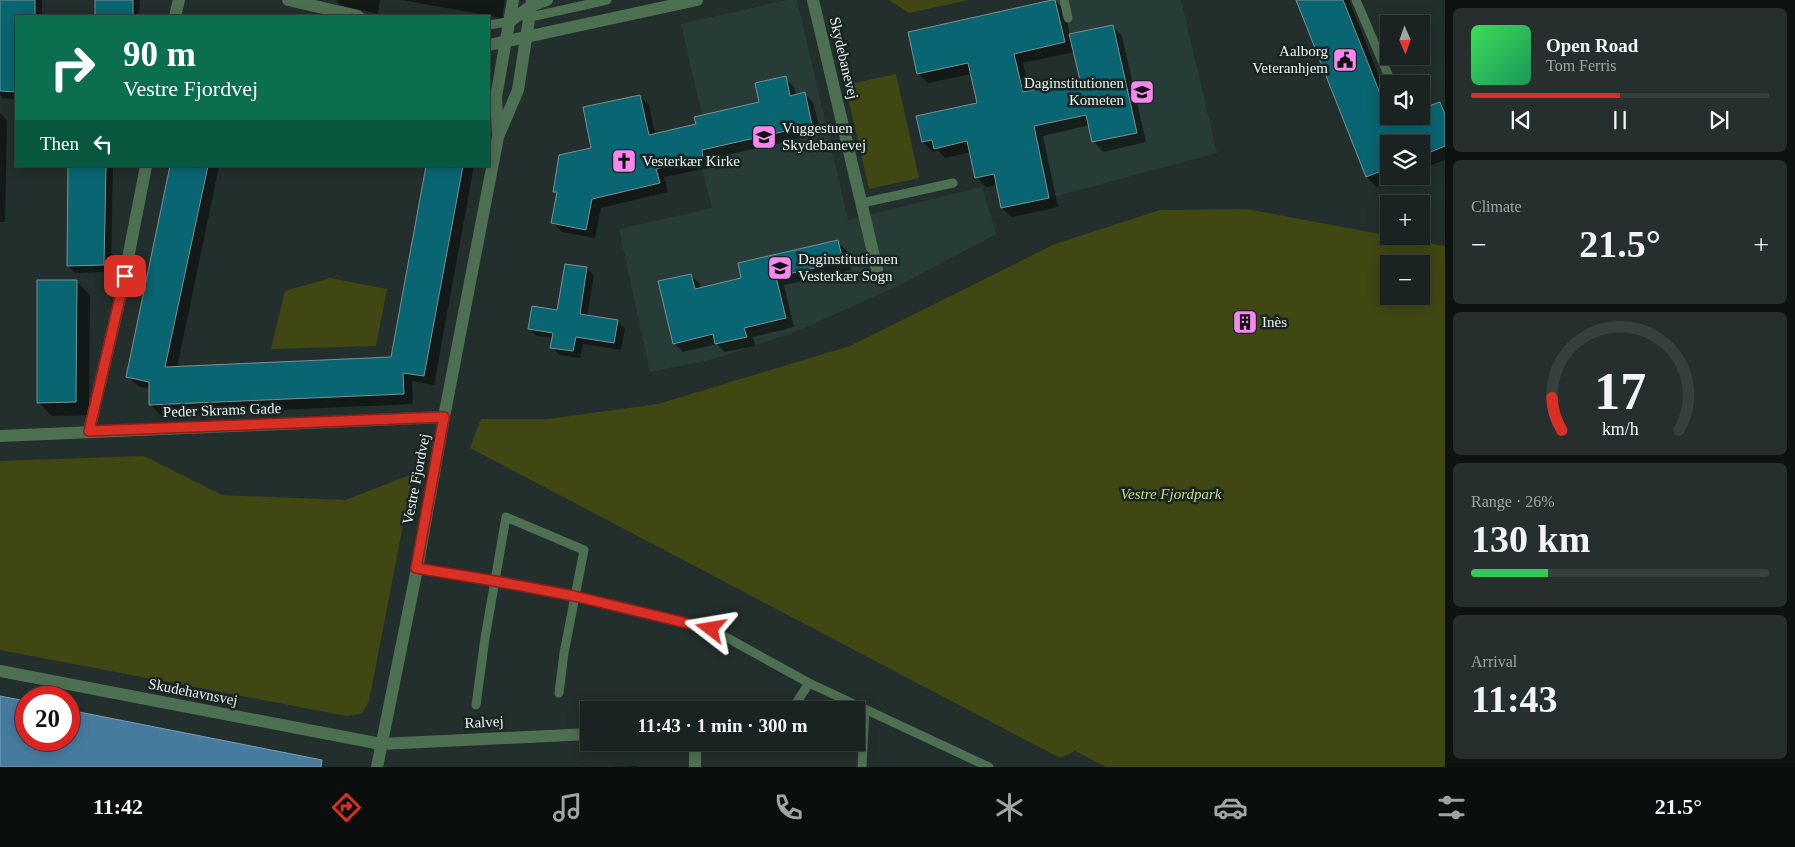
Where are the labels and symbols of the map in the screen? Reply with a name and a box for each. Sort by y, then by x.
street label: Skydebanevej [827,15,861,101]
north arrow [1380,15,1430,65]
place label: Aalborg Veteranhjem [1252,43,1328,76]
public building icon: Aalborg Veteranhjem [1332,47,1358,73]
place label: Daginstitutionen Kometen [1024,75,1124,108]
school or university icon: Daginstitutionen Kometen [1129,79,1155,105]
place label: Vuggestuen Skydebanevej [782,120,866,153]
school or university icon: Vuggestuen Skydebanevej [751,124,777,150]
church icon: Vesterkær Kirke [611,148,637,174]
place label: Vesterkær Kirke [642,153,740,169]
place label: Daginstitutionen Vesterkær Sogn [798,251,898,284]
pin [104,255,146,297]
school or university icon: Daginstitutionen Vesterkær Sogn [767,255,793,281]
building icon: Inès [1232,309,1258,335]
place label: Inès [1262,314,1287,330]
street label: Peder Skrams Gade [163,400,282,420]
street label: Vestre Fjordvej [399,432,433,526]
park label: Vestre Fjordpark [1121,486,1222,502]
position arrow [684,602,736,654]
street label: Skudehavnsvej [147,675,239,709]
speed limit sign: 20 [15,686,80,751]
street label: Ralvej [464,713,504,731]

